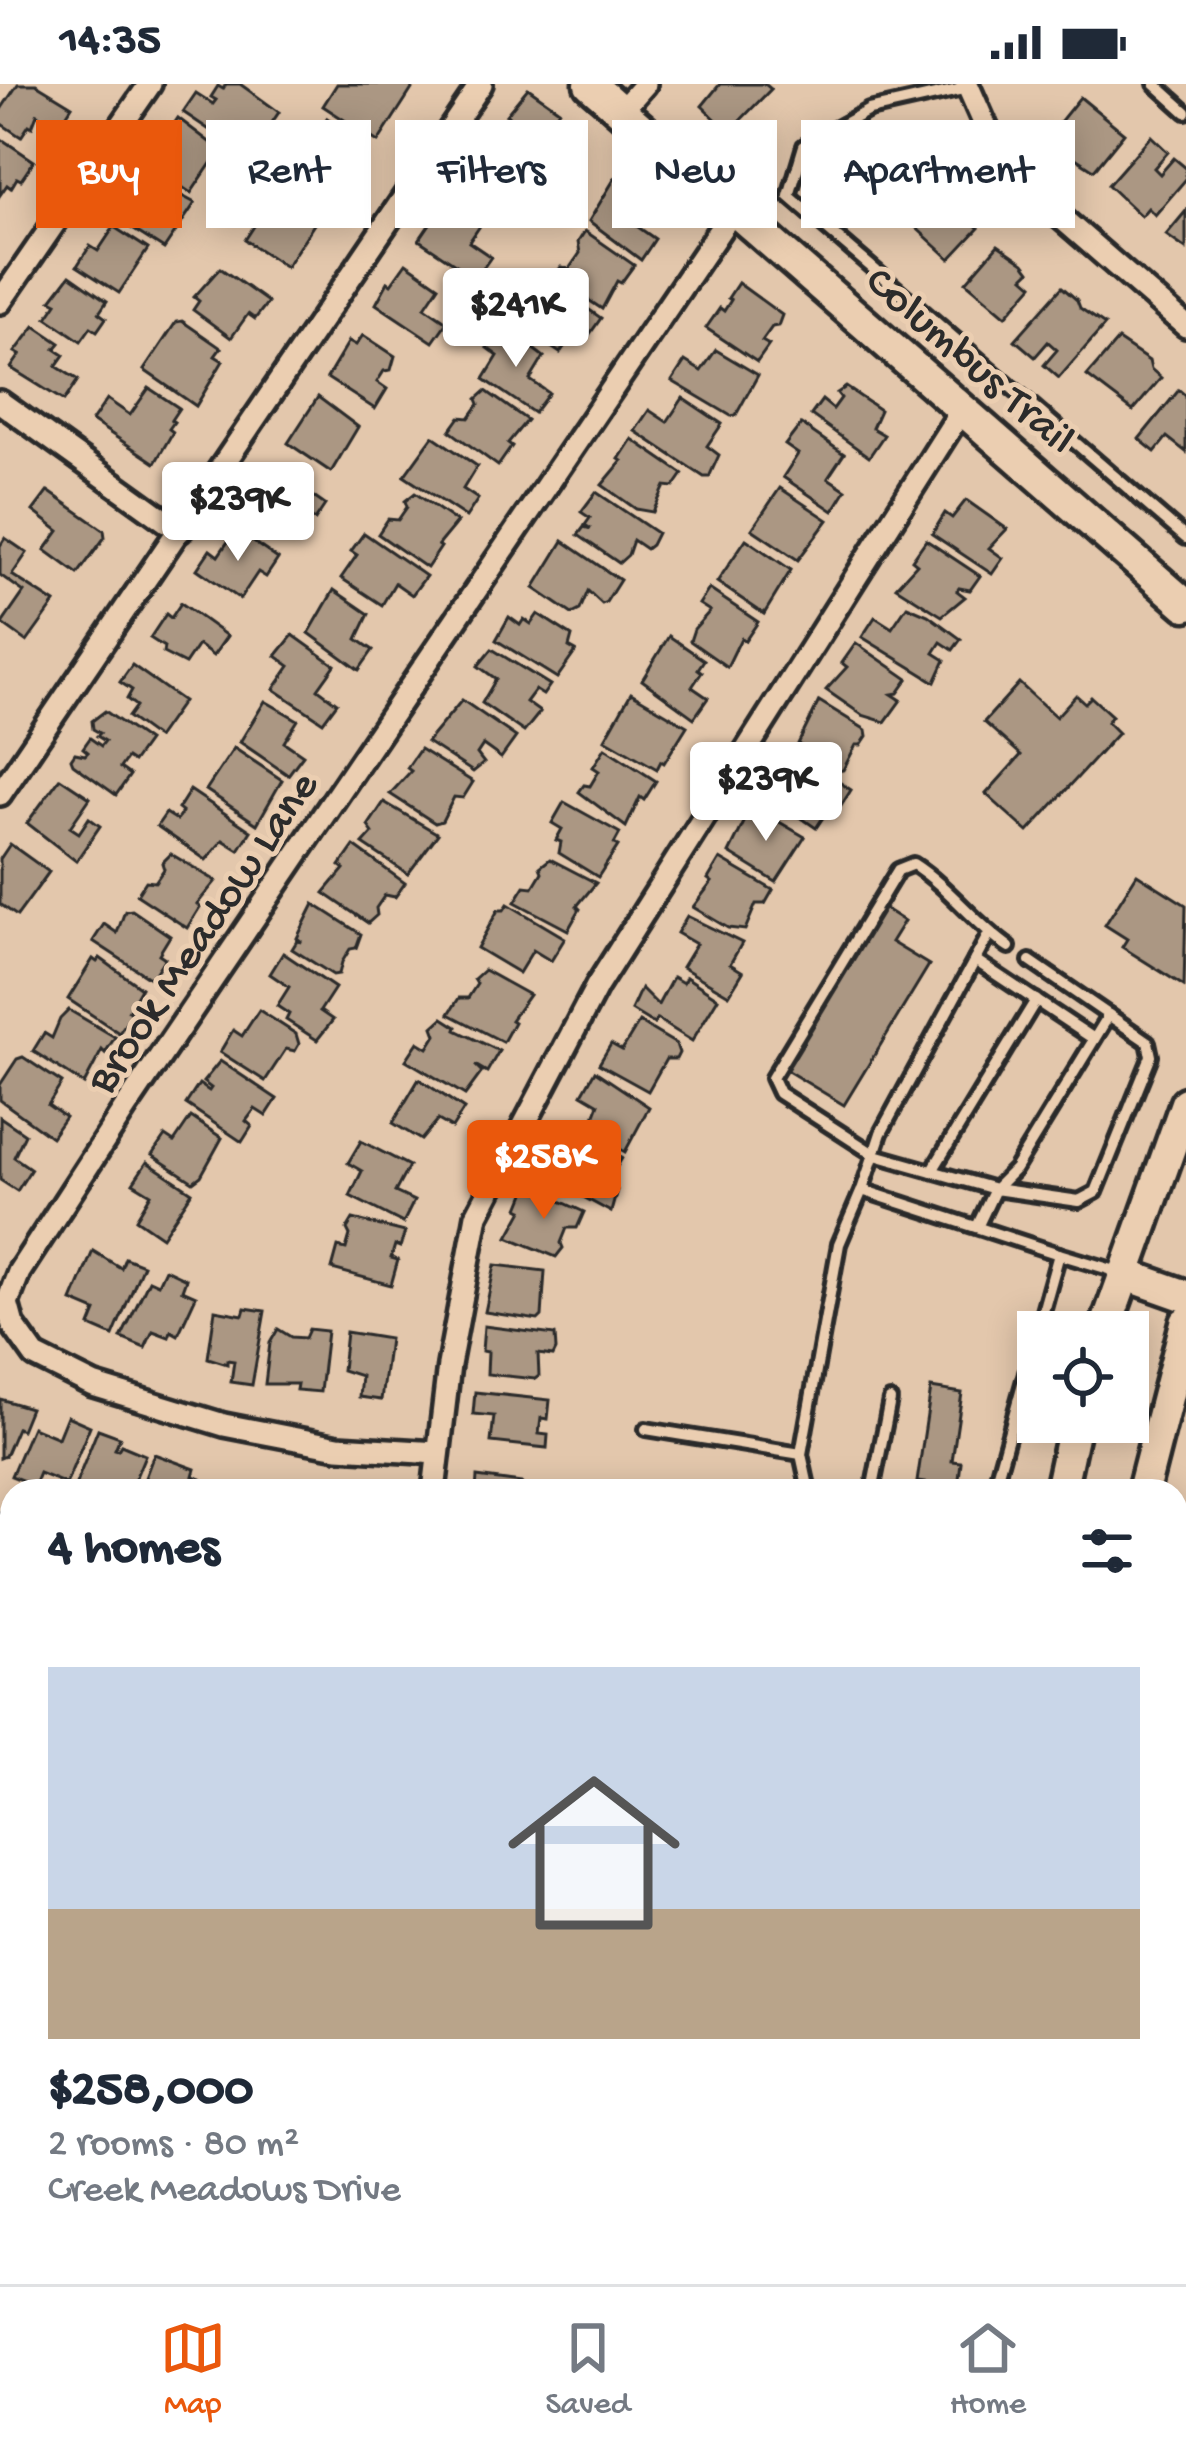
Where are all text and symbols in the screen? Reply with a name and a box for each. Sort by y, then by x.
text: 14:35 [60,16,161,69]
chip: Buy [36,120,182,228]
chip: Rent [206,120,371,228]
chip: Filters [395,120,588,228]
chip: New [612,120,777,228]
chip: Apartment [801,120,1075,228]
street label: Columbus Trail [852,257,1084,468]
pin: $241K [432,268,600,370]
text: $241K [470,284,562,330]
pin: $239K [154,462,322,564]
text: $239K [189,478,287,524]
pin: $239K [682,742,850,844]
text: $239K [717,758,815,804]
street label: Brook Meadow Lane [77,762,333,1106]
pin: $258K [460,1120,628,1222]
text: $258K [494,1136,594,1182]
map controls [1017,1311,1149,1443]
button: locate [1017,1311,1149,1443]
icon: filters [1074,1518,1140,1584]
text: 4 homes [48,1521,219,1581]
icon: home [486,1745,702,1961]
text: $258,000 [48,2063,254,2123]
text: 2 rooms · 80 m² [48,2123,299,2169]
text: Creek Meadows Drive [48,2169,401,2215]
tab: Map [160,2315,226,2425]
tab: Saved [546,2315,630,2425]
tab: Home [950,2315,1026,2425]

